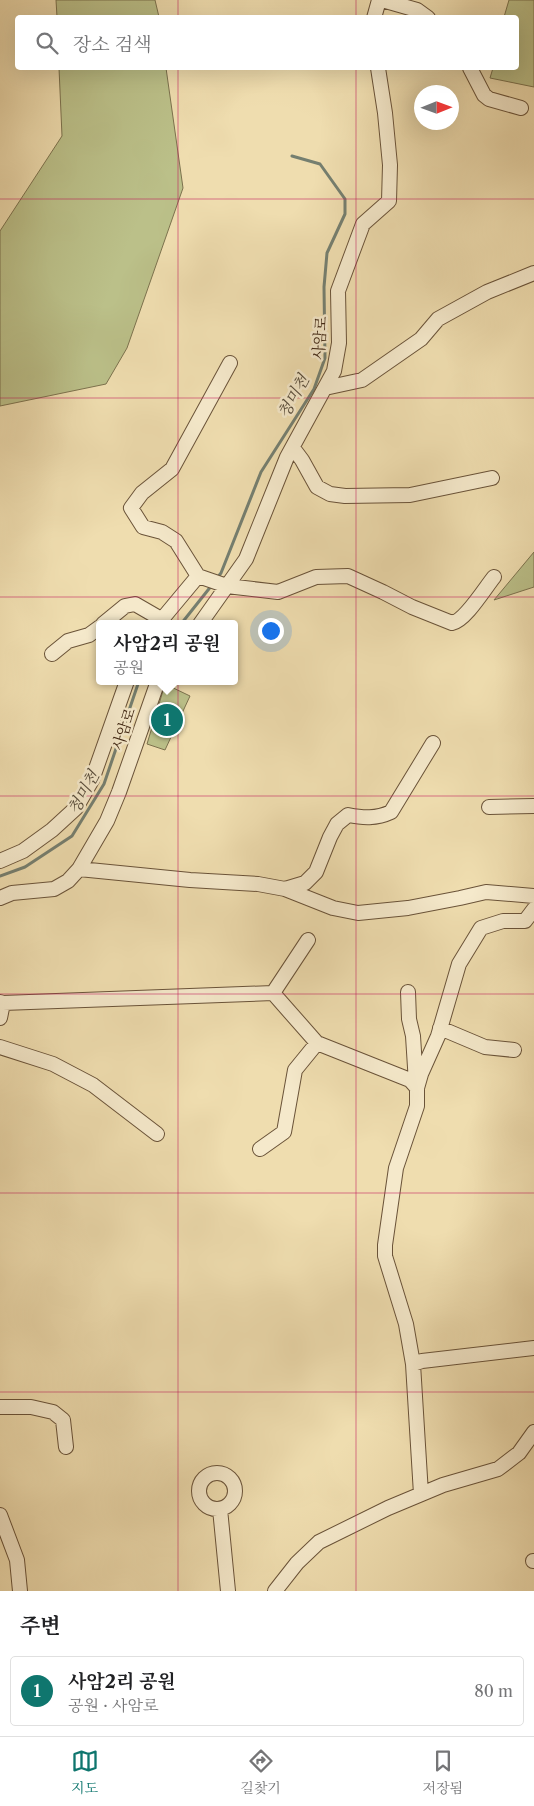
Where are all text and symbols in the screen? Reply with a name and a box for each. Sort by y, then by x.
search box [15,15,519,70]
icon: search [33,29,61,57]
text: 장소 검색 [73,33,151,56]
north arrow [414,85,459,130]
street label: 사암로 [309,315,331,360]
water label: 청미천 [273,370,314,421]
your location [258,618,284,644]
popup [96,620,238,685]
text: 사암2리 공원 [113,632,221,655]
text: 공원 [113,657,144,677]
pin: 1 [151,701,183,739]
street label: 사암로 [108,705,139,752]
water label: 청미천 [63,766,104,817]
text: 주변 [20,1613,61,1638]
text: 사암2리 공원 [68,1670,176,1693]
text: 1 [33,1681,41,1701]
text: 80 m [474,1681,513,1701]
text: 공원 · 사암로 [68,1695,158,1715]
tab: 지도 [71,1747,99,1797]
tab: 길찾기 [240,1747,281,1797]
tab: 저장됨 [423,1747,463,1797]

